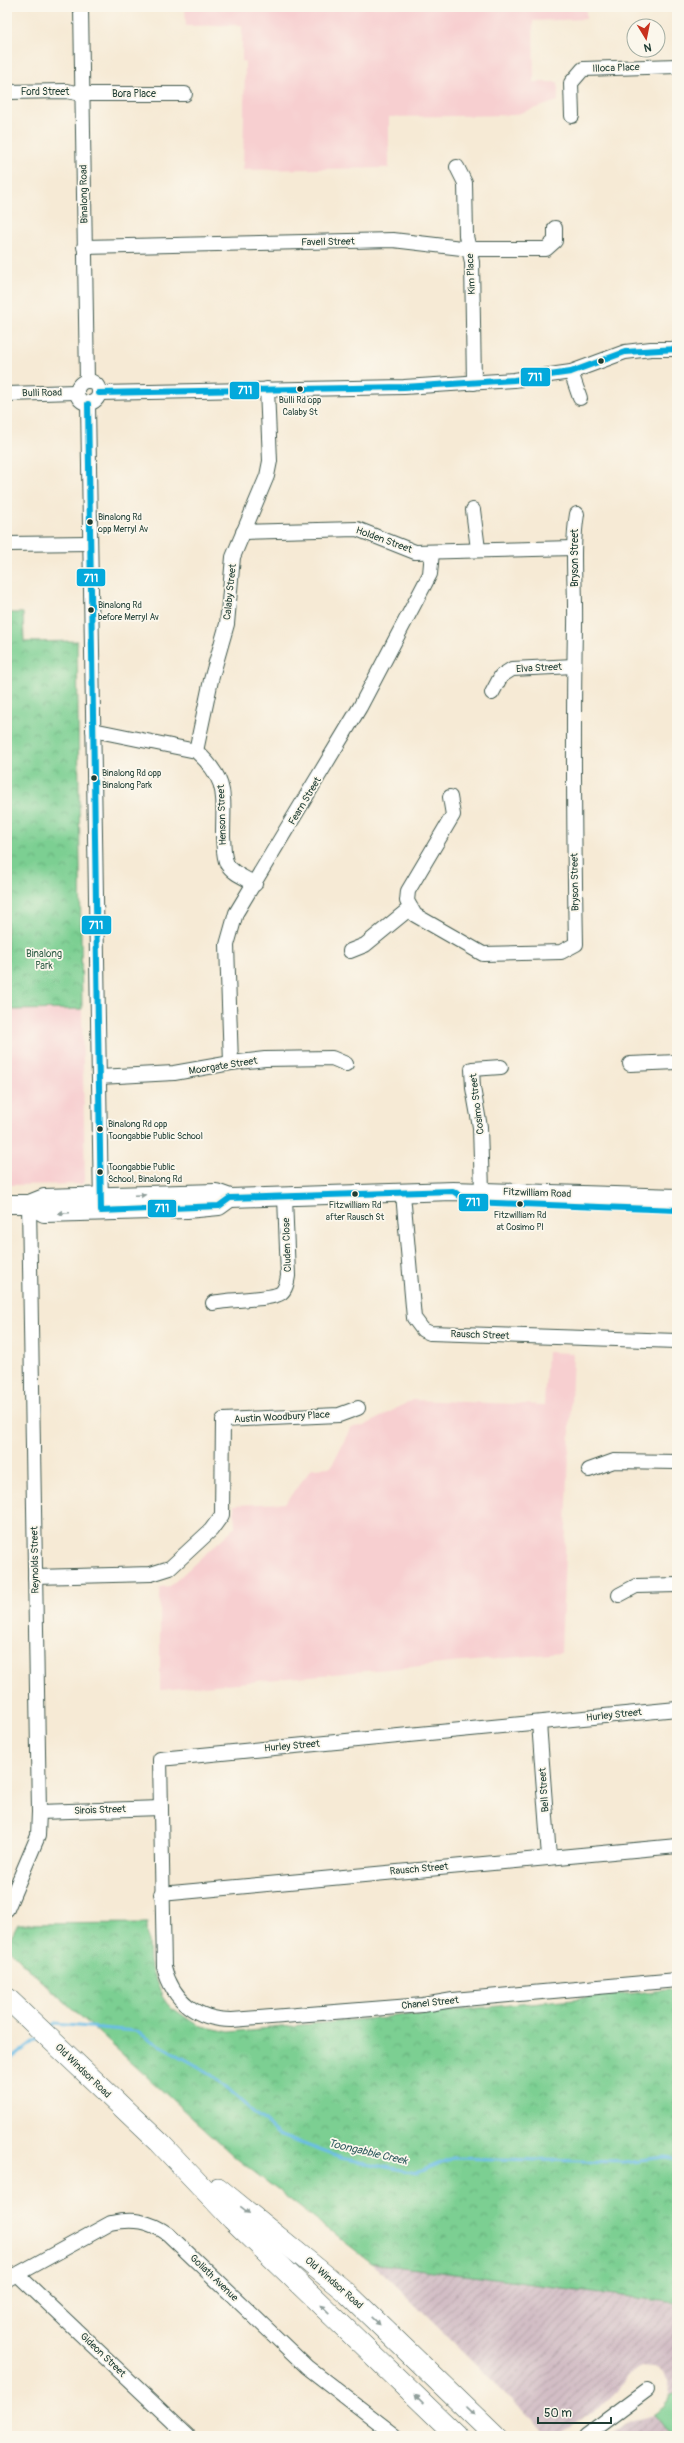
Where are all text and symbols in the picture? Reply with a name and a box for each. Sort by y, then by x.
north arrow [626,18,666,58]
text: N [642,40,652,55]
street label: Illoca Place [592,61,640,75]
street label: Ford Street [21,86,70,98]
street label: Bora Place [112,88,156,100]
street label: Binalong Road [77,164,91,224]
street label: Favell Street [301,236,356,248]
street label: Kim Place [464,253,478,295]
unlabelled marker [596,356,606,366]
line badge: 711 [520,367,551,387]
text: 711 [528,371,542,384]
line badge: 711 [229,381,260,400]
text: 711 [238,384,252,397]
marker: Bulli Rd opp Calaby St [295,384,305,394]
street label: Bulli Road [22,387,62,399]
place label: Bulli Rd opp Calaby St [279,395,321,418]
place label: Binalong Rd opp Merryl Av [98,512,148,535]
marker: Binalong Rd opp Merryl Av [85,517,95,527]
street label: Holden Street [354,524,415,556]
street label: Bryson Street [569,528,581,587]
street label: Calaby Street [221,562,239,621]
line badge: 711 [76,568,106,587]
text: 711 [84,572,98,585]
place label: Binalong Rd before Merryl Av [98,600,159,623]
marker: Binalong Rd before Merryl Av [86,605,96,615]
street label: Elva Street [516,661,563,675]
place label: Binalong Rd opp Binalong Park [102,768,161,791]
marker: Binalong Rd opp Binalong Park [89,773,99,783]
street label: Fearn Street [286,774,325,827]
street label: Henson Street [215,783,229,846]
street label: Bryson Street [568,852,582,911]
line badge: 711 [81,915,112,935]
text: 711 [89,919,103,932]
park label: Binalong Park [26,948,62,972]
street label: Moorgate Street [188,1055,259,1077]
street label: Cosimo Street [467,1072,487,1135]
place label: Binalong Rd opp Toongabbie Public School [108,1119,203,1142]
marker: Binalong Rd opp Toongabbie Public School [95,1124,105,1134]
place label: Toongabbie Public School, Binalong Rd [108,1162,182,1185]
marker: Toongabbie Public School, Binalong Rd [95,1167,105,1177]
street label: Fitzwilliam Road [503,1186,572,1200]
marker: Fitzwilliam Rd after Rausch St [350,1189,360,1199]
one-way arrow [134,1192,147,1198]
line badge: 711 [458,1193,489,1212]
text: 711 [466,1196,480,1209]
line badge: 711 [147,1199,177,1218]
marker: Fitzwilliam Rd at Cosimo Pl [515,1199,525,1209]
place label: Fitzwilliam Rd after Rausch St [326,1200,385,1223]
text: 711 [155,1202,169,1215]
one-way arrow [58,1209,70,1216]
place label: Fitzwilliam Rd at Cosimo Pl [494,1210,546,1233]
street label: Cluden Close [280,1218,294,1272]
street label: Rausch Street [450,1328,511,1342]
street label: Austin Woodbury Place [234,1408,330,1425]
street label: Reynolds Street [28,1525,42,1594]
street label: Hurley Street [586,1706,643,1724]
street label: Hurley Street [264,1738,321,1754]
street label: Bell Street [536,1766,552,1813]
street label: Sirois Street [74,1803,127,1817]
street label: Rausch Street [389,1860,450,1878]
street label: Chanel Street [401,1994,460,2012]
street label: Old Windsor Road [53,2041,113,2101]
water label: Toongabbie Creek [327,2137,410,2168]
one-way arrow [240,2206,251,2214]
street label: Goliath Avenue [187,2252,241,2304]
street label: Old Windsor Road [303,2255,366,2311]
one-way arrow [320,2304,330,2314]
one-way arrow [371,2316,381,2326]
street label: Gideon Street [78,2330,129,2380]
one-way arrow [414,2394,424,2404]
scale bar [538,2399,611,2425]
one-way arrow [465,2406,475,2416]
text: 50 m [544,2406,572,2421]

